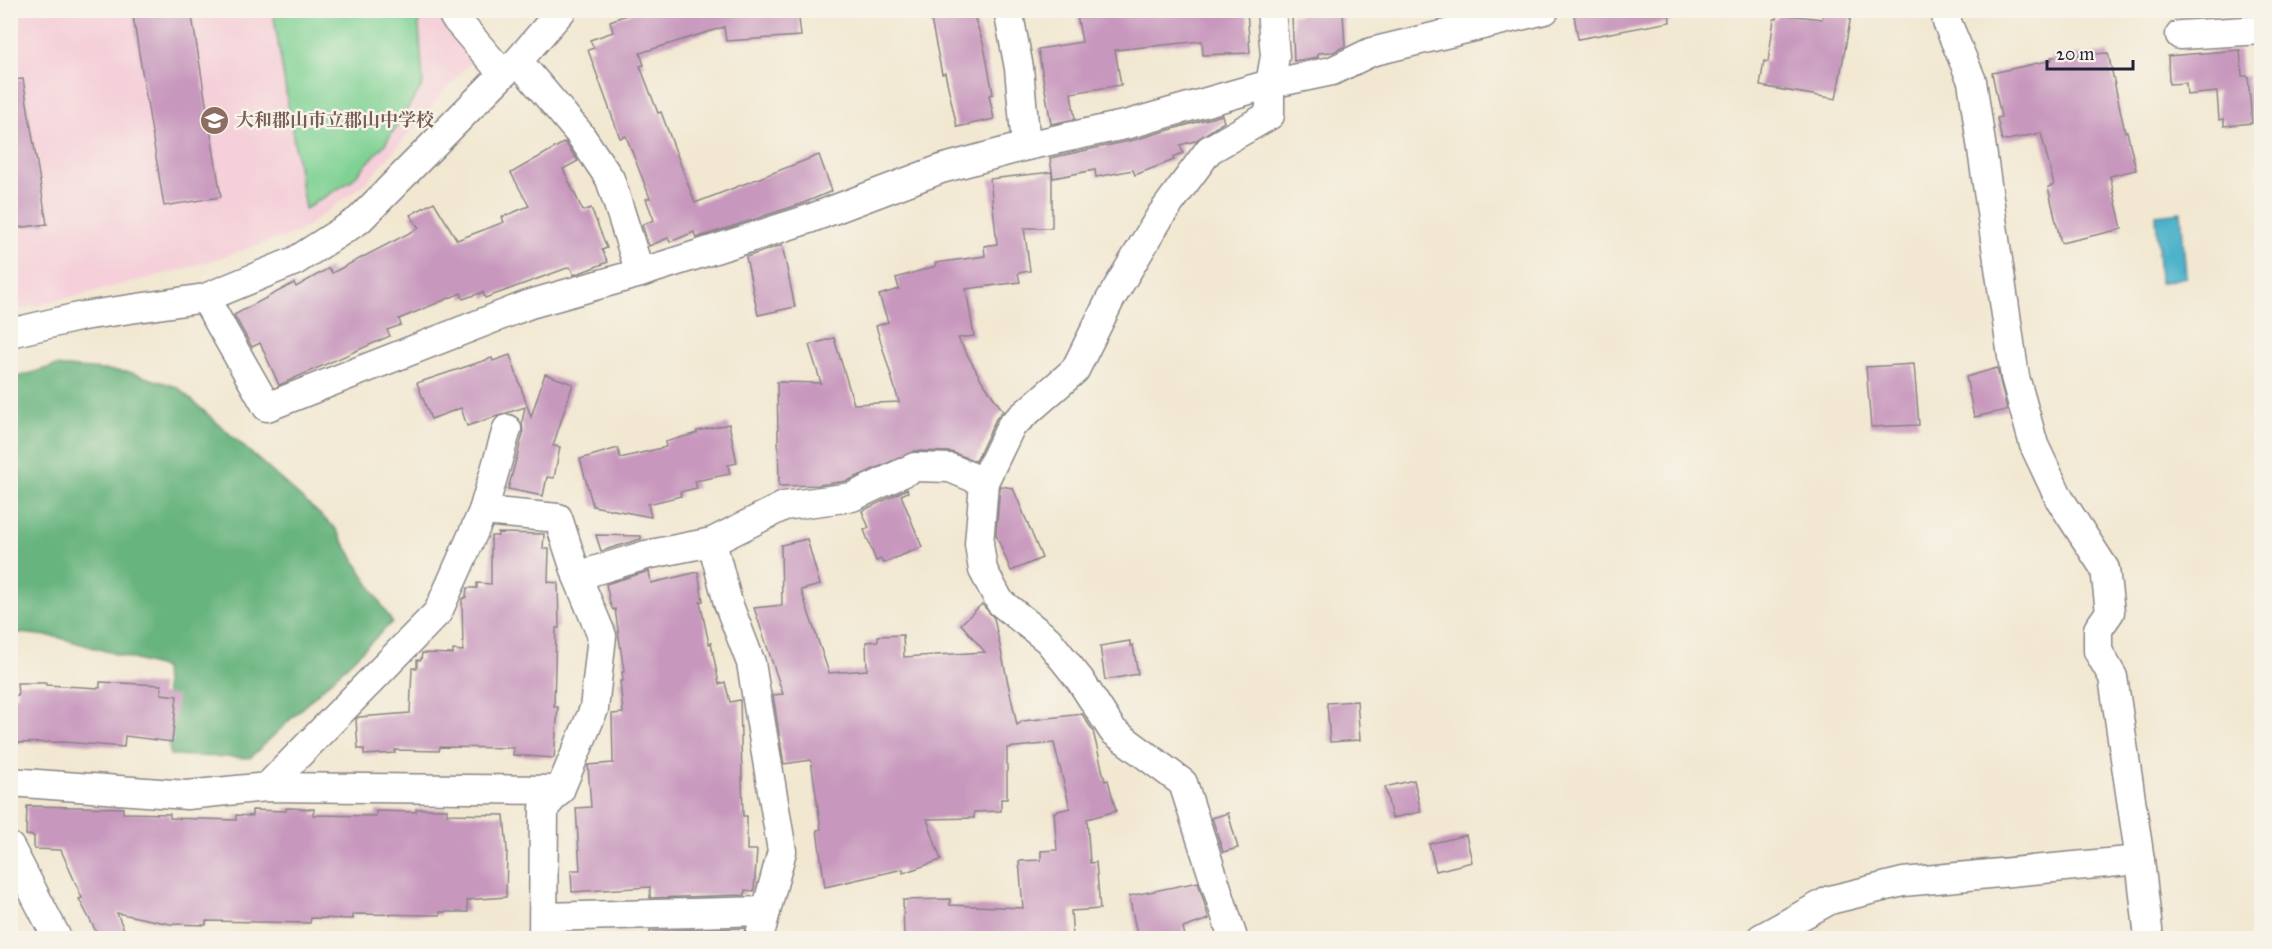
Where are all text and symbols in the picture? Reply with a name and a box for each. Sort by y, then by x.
scale bar [2047,33,2132,71]
text: 20 m [2056,43,2094,65]
school or university icon: 大和郡山市立郡山中学校 [199,104,231,136]
place label: 大和郡山市立郡山中学校 [236,109,434,131]

